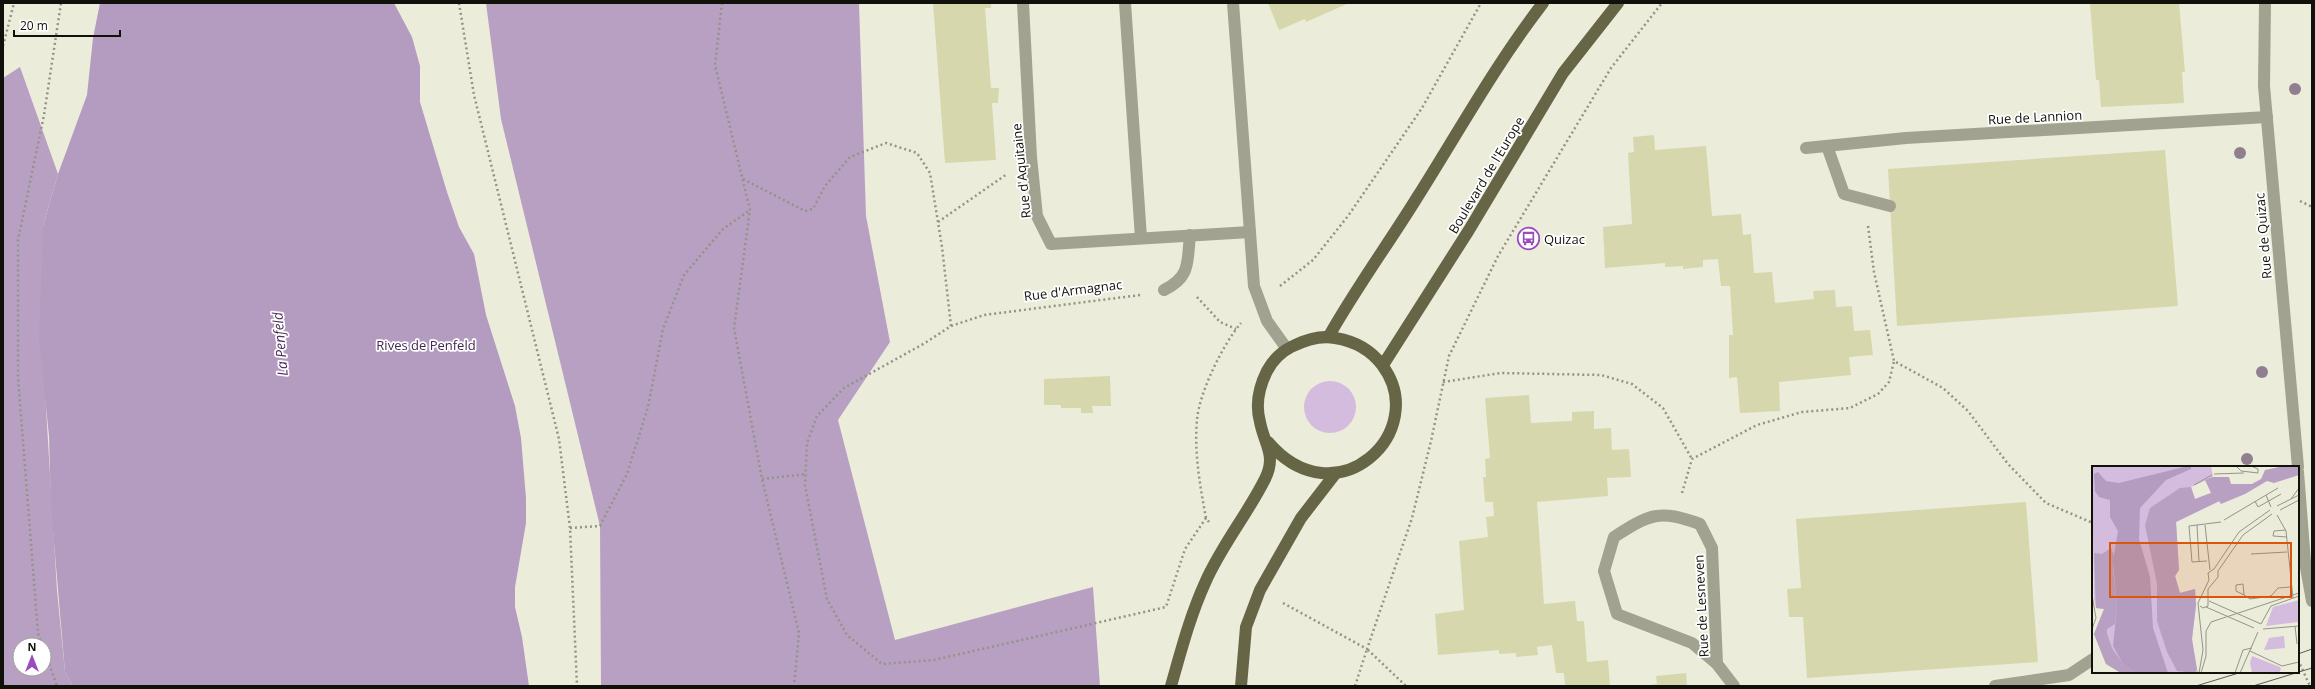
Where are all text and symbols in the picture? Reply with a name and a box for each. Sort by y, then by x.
scale bar [14,12,120,38]
text: 20 m [20,17,48,34]
street label: Rue de Lannion [1987,106,2083,128]
street label: Boulevard de l'Europe [1444,113,1528,237]
street label: Rue d'Aquitaine [1007,123,1035,219]
street label: Rue de Quizac [2250,192,2276,280]
bus stop icon: Quizac [1515,226,1541,252]
place label: Quizac [1544,230,1585,248]
street label: Rue d'Armagnac [1023,275,1123,305]
water label: La Penfeld [267,310,292,377]
park label: Rives de Penfeld [376,336,476,354]
inset map [2092,466,2299,673]
street label: Rue de Lesneven [1689,554,1713,658]
north arrow [12,637,52,677]
text: N [28,639,36,654]

